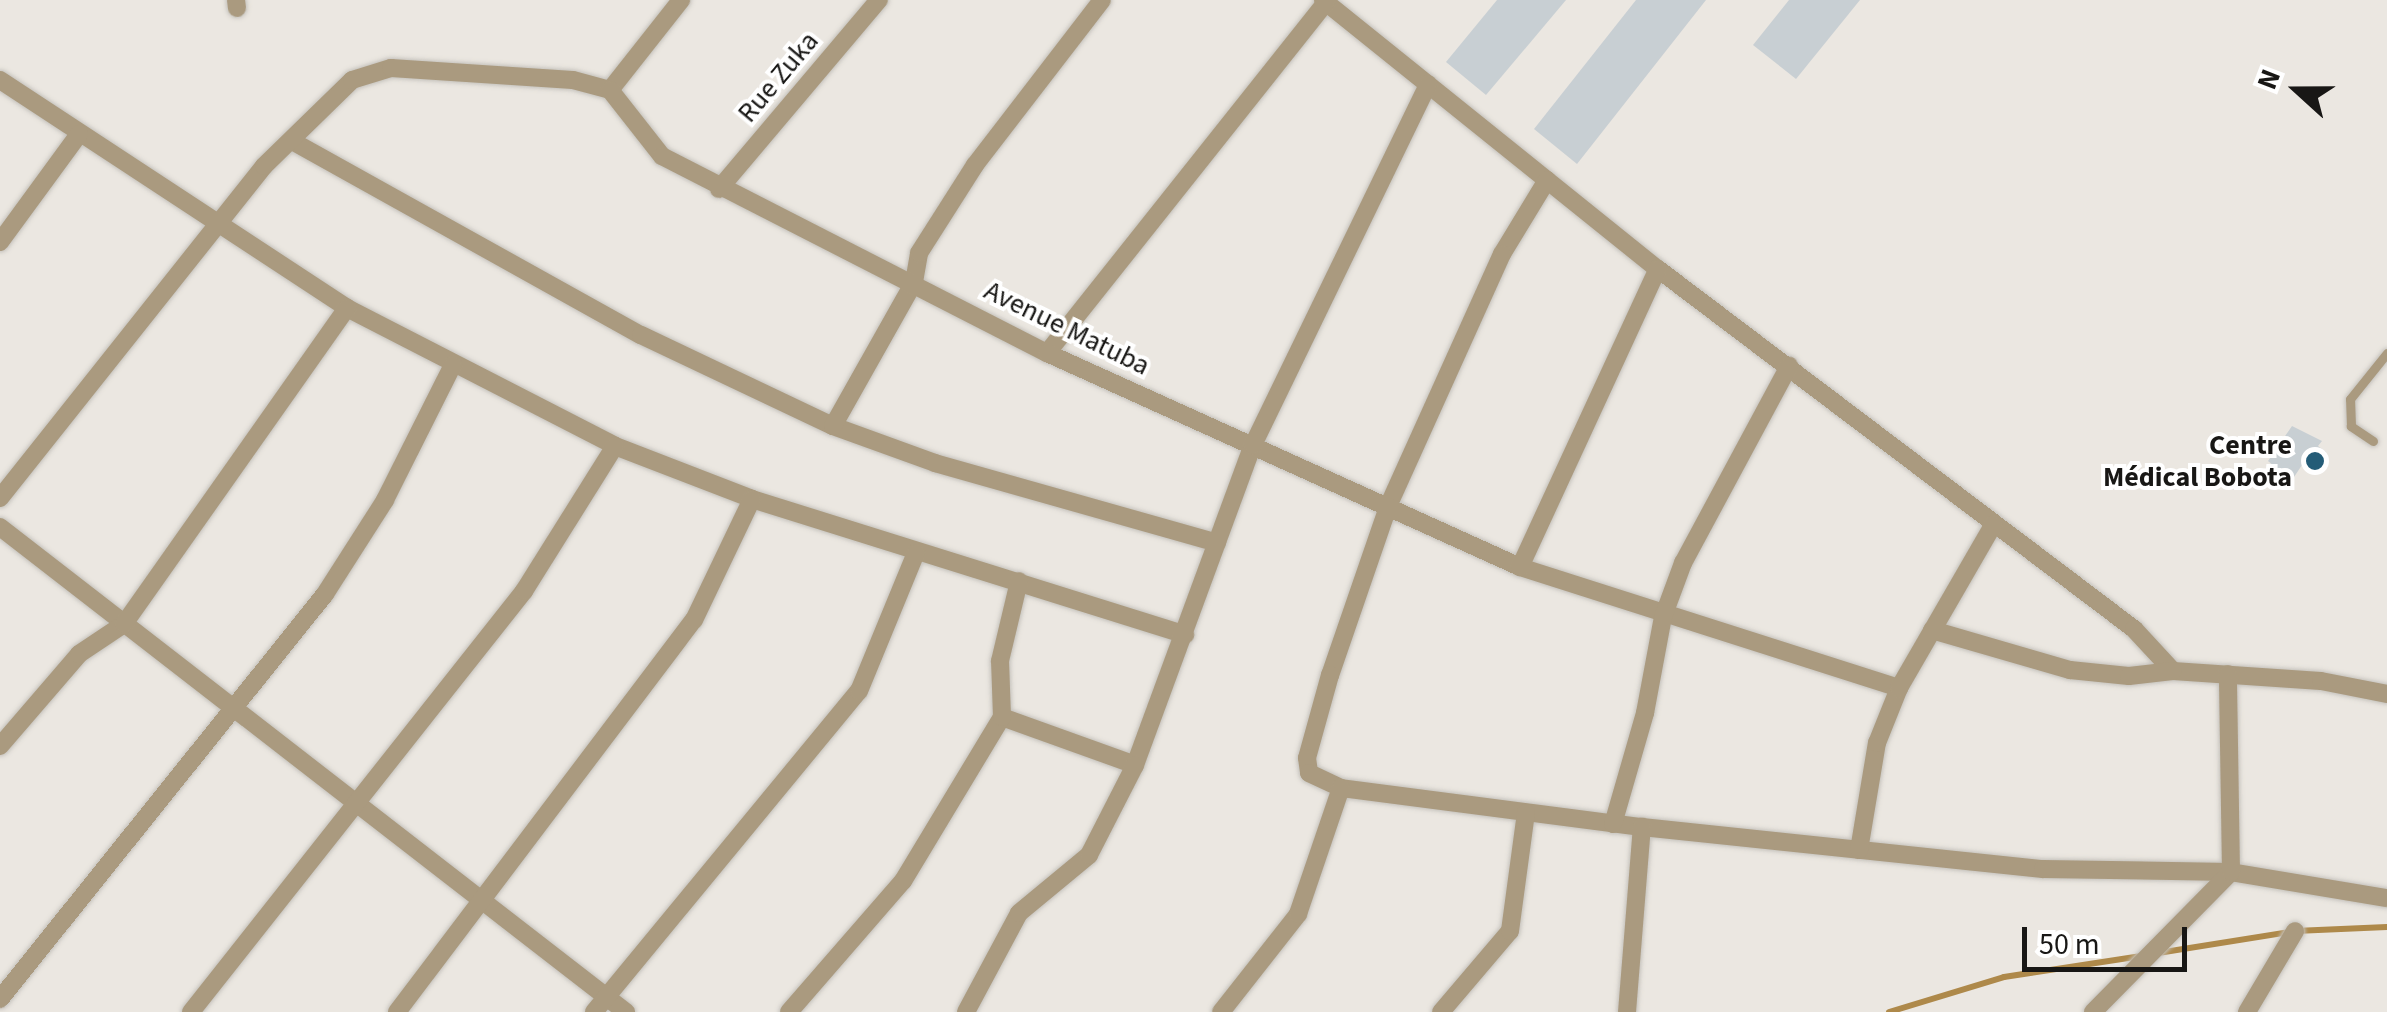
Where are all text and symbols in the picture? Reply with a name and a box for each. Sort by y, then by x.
street label: Rue Zuka [730,25,826,129]
north arrow [2247,40,2347,140]
text: N [2247,63,2291,95]
street label: Avenue Matuba [979,273,1155,383]
place label: Centre Médical Bobota [2103,428,2292,494]
marker: Centre Médical Bobota [2302,448,2328,474]
scale bar [2027,907,2192,969]
text: 50 m [2039,923,2100,966]

